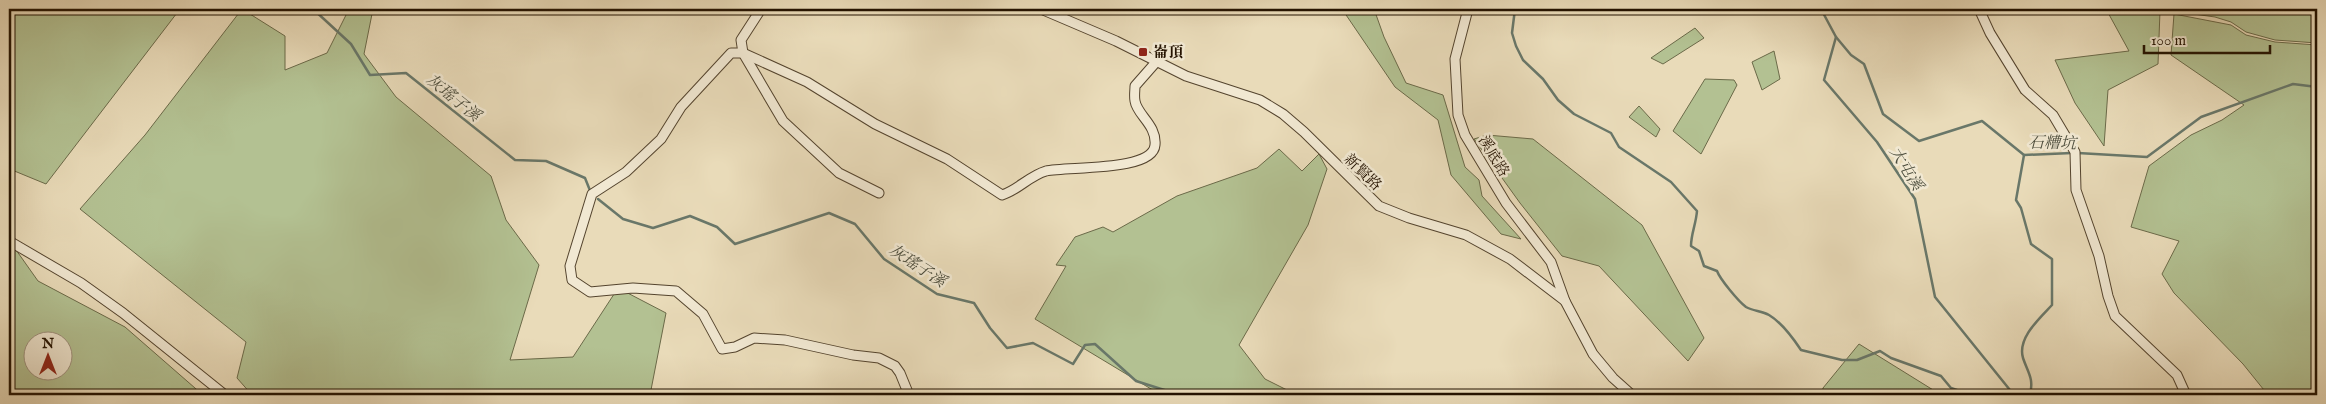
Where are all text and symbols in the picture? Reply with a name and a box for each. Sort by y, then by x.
scale bar [2144,22,2270,54]
text: 100 m [2151,31,2187,50]
place label: 崙頂 [1153,43,1183,62]
marker: 崙頂 [1137,46,1149,58]
water label: 灰瑤子溪 [422,71,485,128]
street label: 溪底路 [1474,132,1513,180]
water label: 石糟坑 [2028,134,2078,154]
water label: 大屯溪 [1884,143,1928,196]
street label: 新賢路 [1340,150,1385,195]
water label: 灰瑤子溪 [885,241,951,294]
north arrow [22,332,72,382]
text: N [41,335,54,353]

